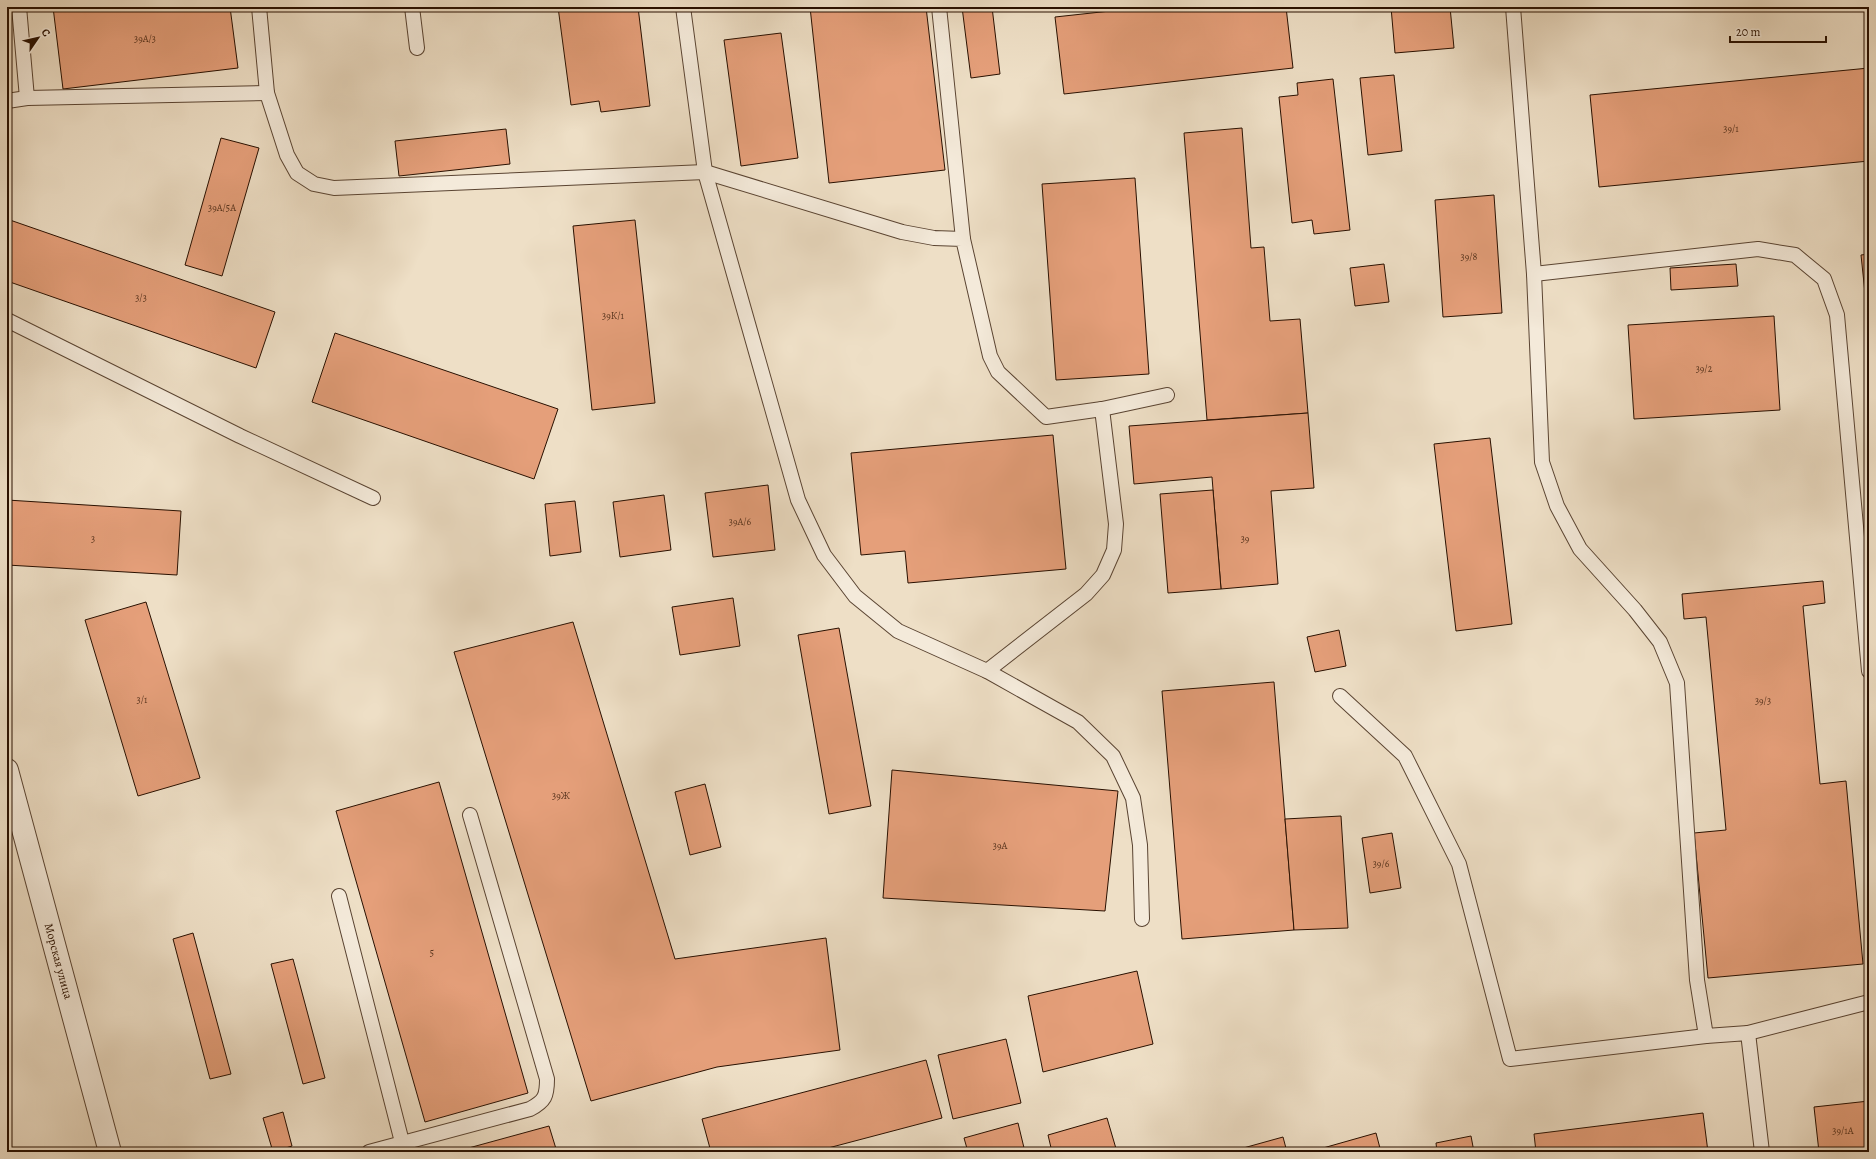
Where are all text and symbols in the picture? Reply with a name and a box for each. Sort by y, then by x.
north arrow [18,18,58,58]
scale bar [1730,18,1826,44]
text: 20 m [1736,24,1760,40]
text: С [38,26,54,40]
house number: 39А/3 [134,32,156,45]
house number: 39/1 [1723,122,1739,135]
house number: 39А/5А [208,201,236,214]
house number: 39/8 [1461,250,1478,263]
house number: 3/3 [135,291,147,304]
house number: 39К/1 [602,309,624,322]
house number: 39/2 [1696,362,1713,375]
house number: 39А/6 [729,515,752,528]
house number: 3 [91,532,95,545]
house number: 39 [1241,532,1250,545]
house number: 3/1 [137,693,148,706]
house number: 39/3 [1755,694,1771,707]
house number: 39Ж [552,789,571,802]
house number: 39А [993,839,1007,852]
house number: 39/6 [1373,857,1390,870]
street label: Морская улица [41,921,77,1001]
house number: 5 [430,946,434,959]
house number: 39/1А [1832,1124,1854,1137]

